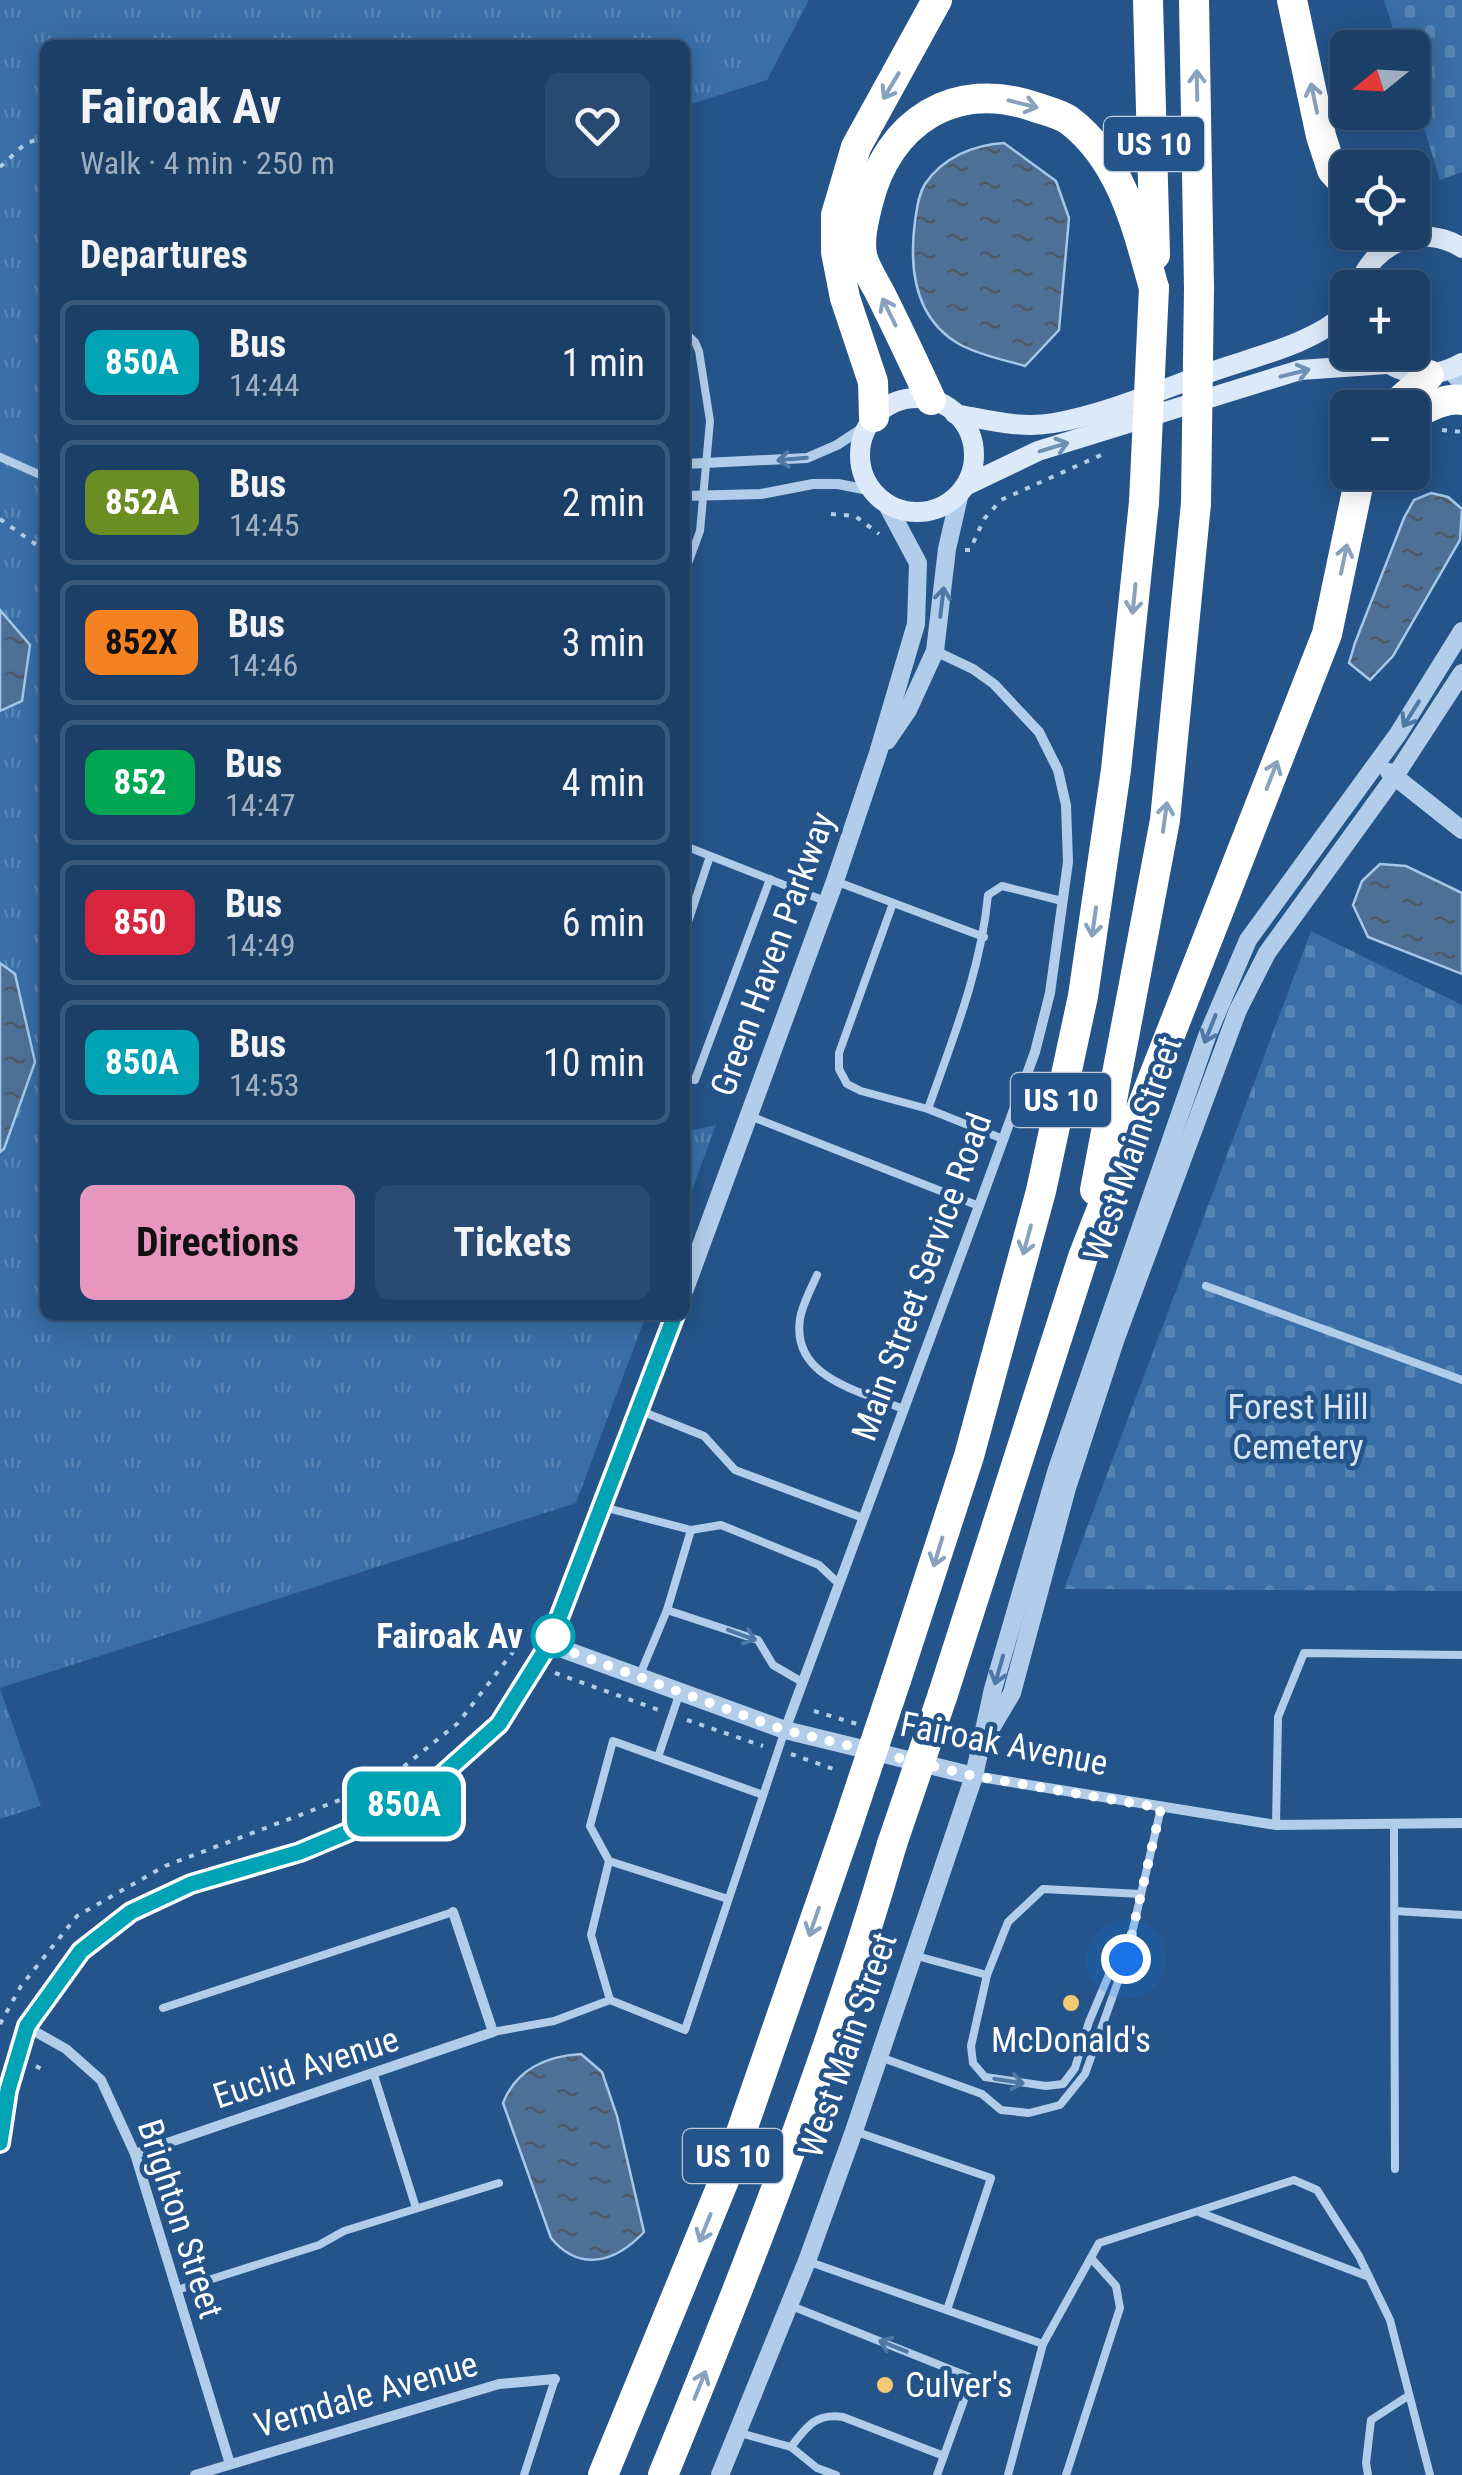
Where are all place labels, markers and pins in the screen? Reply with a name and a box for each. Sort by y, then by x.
marker: Fairoak Av [532,1615,574,1657]
place label: Fairoak Av [376,1616,523,1657]
marker: McDonald's [1060,1992,1082,2014]
place label: McDonald's [991,2020,1151,2061]
place label: Culver's [905,2365,1013,2406]
marker: Culver's [874,2374,896,2396]

